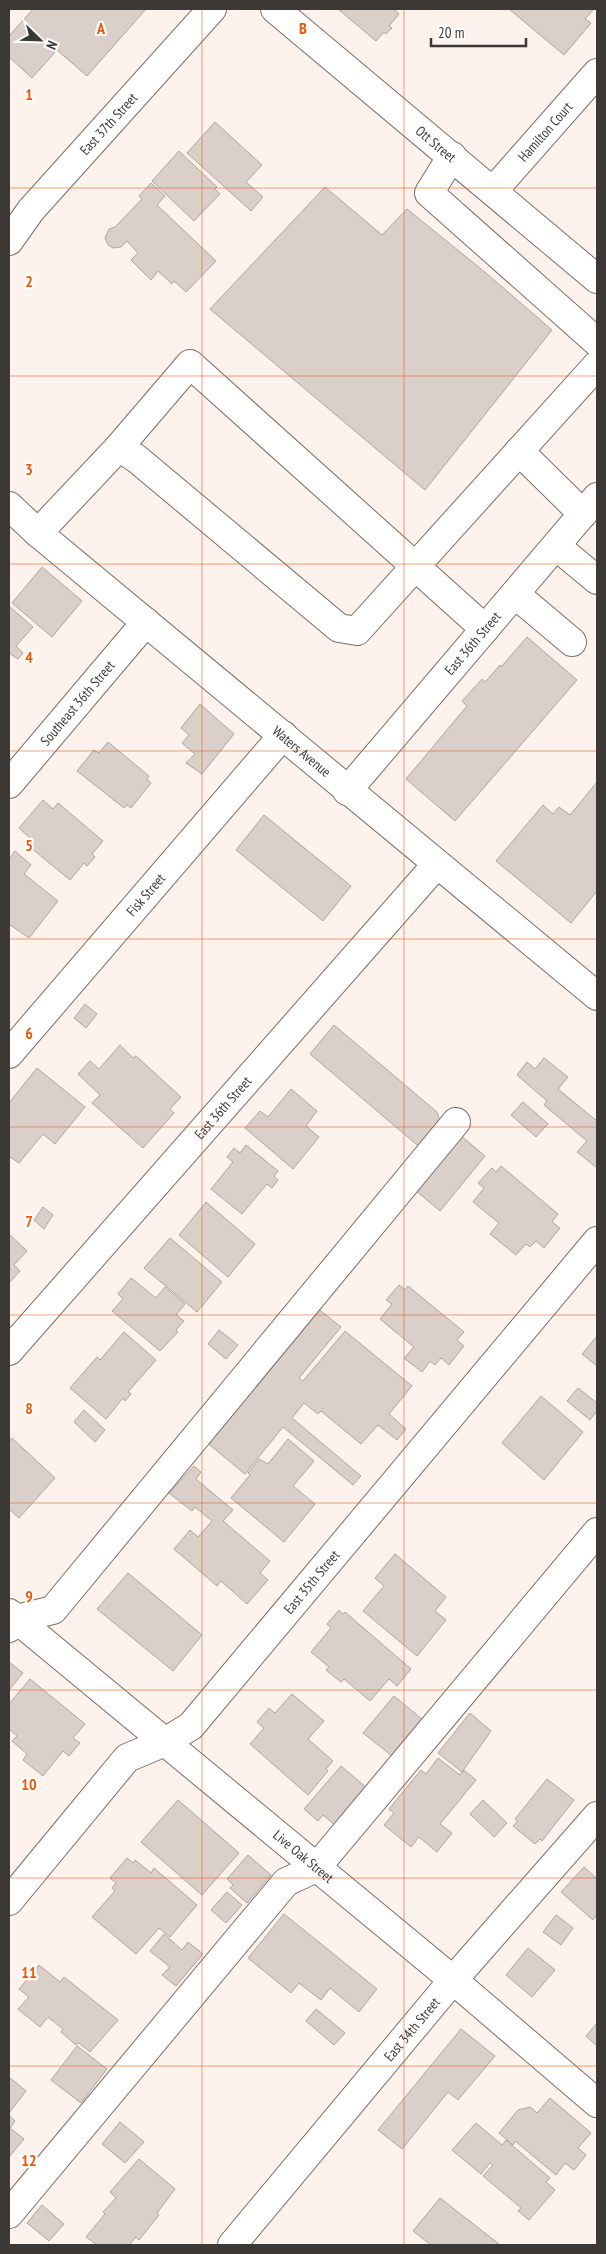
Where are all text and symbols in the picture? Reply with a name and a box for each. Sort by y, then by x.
north arrow [15,15,65,65]
scale bar [431,15,526,47]
text: A [96,18,106,38]
text: B [299,18,307,38]
text: 20 m [438,23,464,42]
text: N [42,38,62,52]
text: 1 [25,84,33,104]
street label: East 37th Street [76,89,141,159]
street label: Hamilton Court [514,98,576,165]
street label: Ott Street [412,122,460,166]
text: 2 [25,271,33,291]
text: 3 [25,459,33,479]
street label: East 36th Street [441,608,505,679]
text: 4 [25,647,33,667]
street label: Southeast 36th Street [36,657,119,749]
street label: Waters Avenue [269,722,335,781]
text: 5 [25,835,33,855]
street label: Fisk Street [122,870,169,920]
text: 6 [25,1023,33,1043]
street label: East 36th Street [190,1072,255,1143]
text: 7 [25,1211,33,1231]
text: 8 [25,1398,33,1418]
street label: East 35th Street [280,1546,344,1618]
text: 9 [25,1586,33,1606]
text: 10 [21,1774,37,1794]
street label: Live Oak Street [269,1826,338,1887]
text: 11 [21,1962,37,1982]
street label: East 34th Street [380,1993,444,2065]
text: 12 [21,2150,37,2170]

